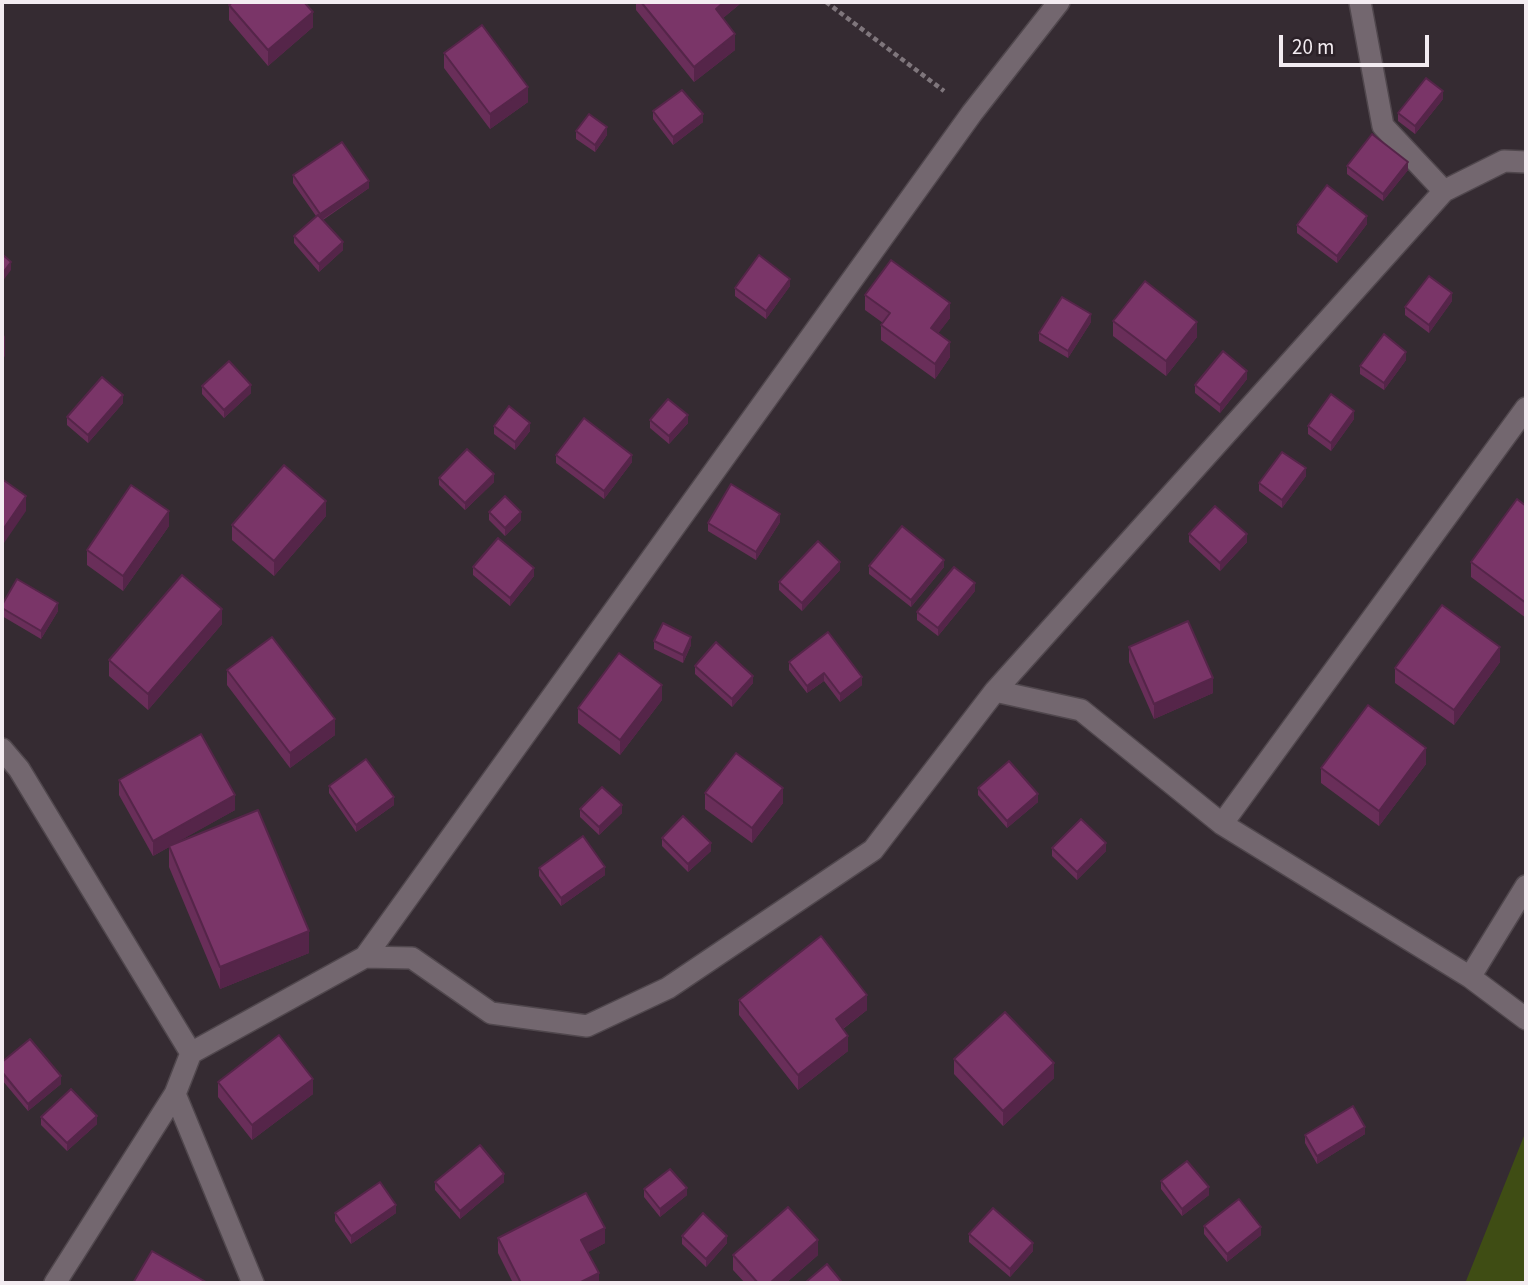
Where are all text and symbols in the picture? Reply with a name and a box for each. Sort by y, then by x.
scale bar [1283,21,1434,65]
text: 20 m [1292,32,1334,62]

